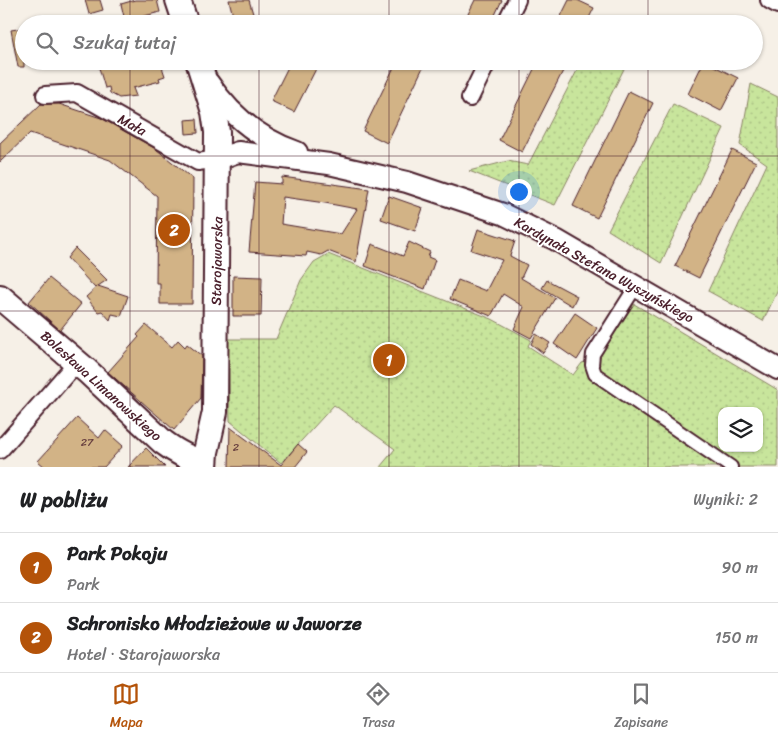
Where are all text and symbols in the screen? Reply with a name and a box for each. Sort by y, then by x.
search box [15,15,763,70]
text: Szukaj tutaj [73,26,176,59]
icon: search [33,29,61,57]
street label: Mała [113,107,152,144]
your location [506,179,532,205]
street label: Kardynała Stefana Wyszyńskiego [509,210,699,330]
pin: 2 [158,211,190,249]
street label: Starojaworska [204,216,230,306]
street label: Bolesława Limanowskiego [34,324,168,448]
pin: 1 [373,341,405,379]
map controls [718,407,763,452]
button: layers [718,407,763,452]
house number: 27 [81,433,94,452]
house number: 2 [233,438,240,457]
text: W pobliżu [20,481,108,519]
text: Wyniki: 2 [693,485,758,514]
text: Park Pokoju [67,537,168,570]
text: 1 [33,553,39,582]
text: 90 m [722,553,758,582]
text: Park [67,570,100,599]
text: Schronisko Młodzieżowe w Jaworze [67,607,362,640]
text: 2 [31,623,41,652]
text: 150 m [715,623,758,652]
text: Hotel · Starojaworska [67,640,220,669]
tab: Mapa [110,680,143,735]
tab: Trasa [362,680,395,735]
tab: Zapisane [614,680,668,735]

